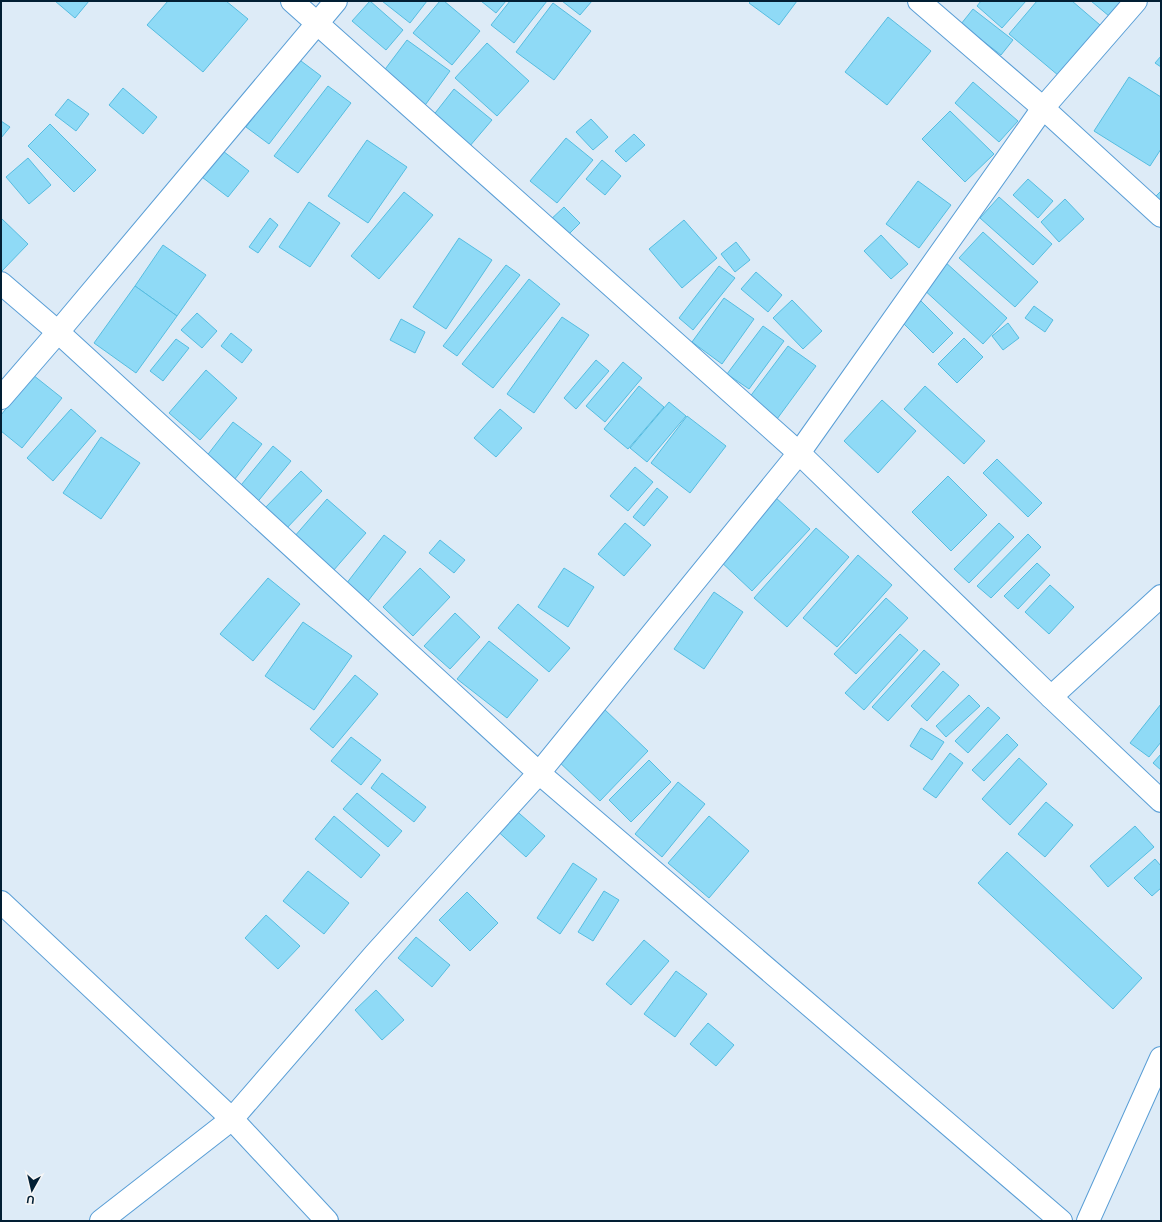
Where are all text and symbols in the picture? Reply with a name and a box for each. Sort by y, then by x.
north arrow [12,1170,52,1210]
text: U [26,1193,35,1206]

